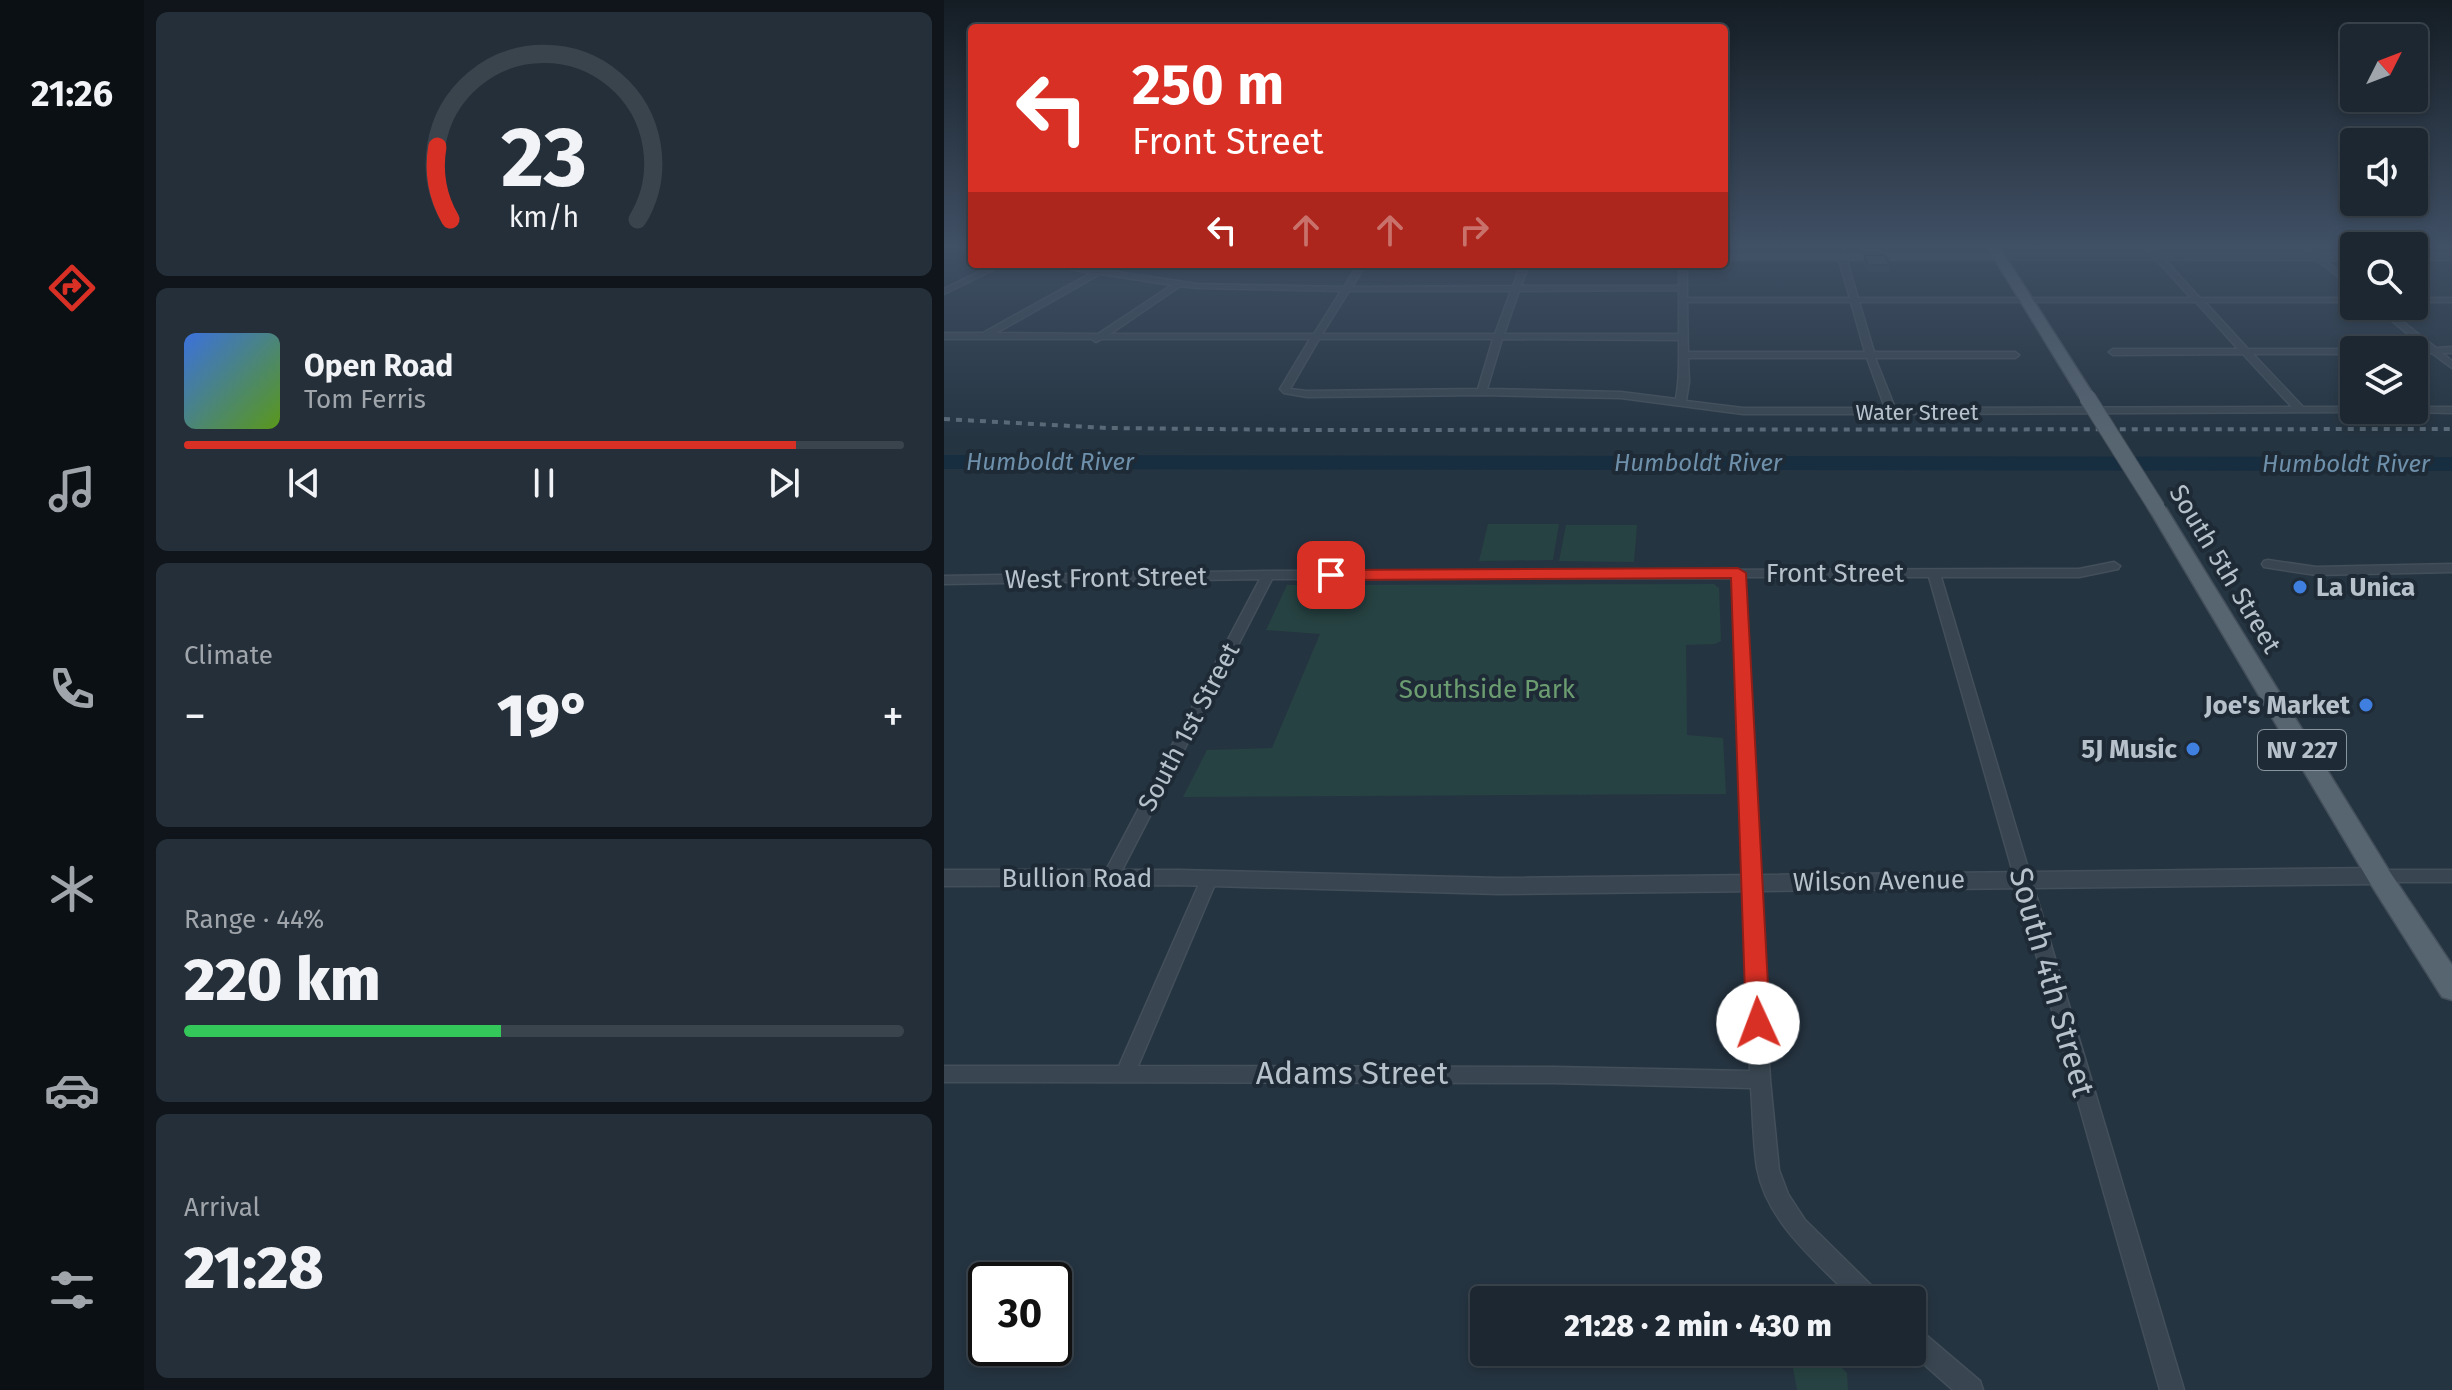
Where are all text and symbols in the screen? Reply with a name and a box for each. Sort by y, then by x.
north arrow [2340,24,2428,112]
map controls [2340,24,2428,424]
text: 250 m [1132,52,1284,119]
icon: left [1000,56,1104,160]
text: 21:26 [31,72,113,116]
text: 23 [501,107,587,207]
text: Front Street [1132,120,1324,164]
button: sound [2340,128,2428,216]
text: km/h [509,200,579,235]
icon: left [1200,208,1244,252]
icon: ahead [1284,208,1328,252]
icon: ahead [1368,208,1412,252]
icon: right [1452,208,1496,252]
button: search [2340,232,2428,320]
icon: directions [44,260,100,316]
button: layers [2340,336,2428,424]
text: Open Road [304,348,453,384]
text: Tom Ferris [304,384,426,415]
street label: Water Street [1855,399,1979,426]
water label: Humboldt River [966,448,1135,476]
water label: Humboldt River [1614,449,1783,477]
water label: Humboldt River [2262,450,2431,478]
icon: music [44,461,100,517]
icon: previous [282,461,326,505]
icon: pause [522,461,566,505]
icon: next [762,461,806,505]
street label: South 5th Street [2163,479,2288,659]
pin [1297,541,1365,609]
icon: arrive [1309,553,1353,597]
street label: Front Street [1766,558,1905,589]
street label: West Front Street [1005,561,1208,595]
place label: La Unica [2316,572,2415,603]
marker: La Unica [2291,578,2309,596]
street label: South 1st Street [1132,637,1247,816]
text: Climate [184,640,273,671]
icon: phone [44,661,100,717]
park label: Southside Park [1399,674,1576,705]
text: 19° [497,680,591,752]
text: − [184,690,206,743]
text: + [882,690,904,743]
place label: Joe's Market [2203,690,2351,721]
marker: Joe's Market [2357,696,2375,714]
road number: NV 227 [2258,730,2346,770]
place label: 5J Music [2081,734,2178,765]
marker: 5J Music [2184,740,2202,758]
icon: climate [44,861,100,917]
street label: Bullion Road [1002,863,1152,894]
street label: South 4th Street [2001,863,2103,1101]
street label: Wilson Avenue [1793,864,1965,898]
text: Range · 44% [184,904,324,935]
text: 220 km [184,944,380,1016]
position arrow [1716,981,1800,1065]
street label: Adams Street [1256,1054,1449,1092]
icon: car [44,1062,100,1118]
text: Arrival [184,1192,260,1223]
text: 21:28 [184,1232,324,1304]
icon: filters [44,1262,100,1318]
speed limit sign: 30 [968,1262,1072,1366]
text: 21:28 · 2 min · 430 m [1564,1308,1832,1344]

